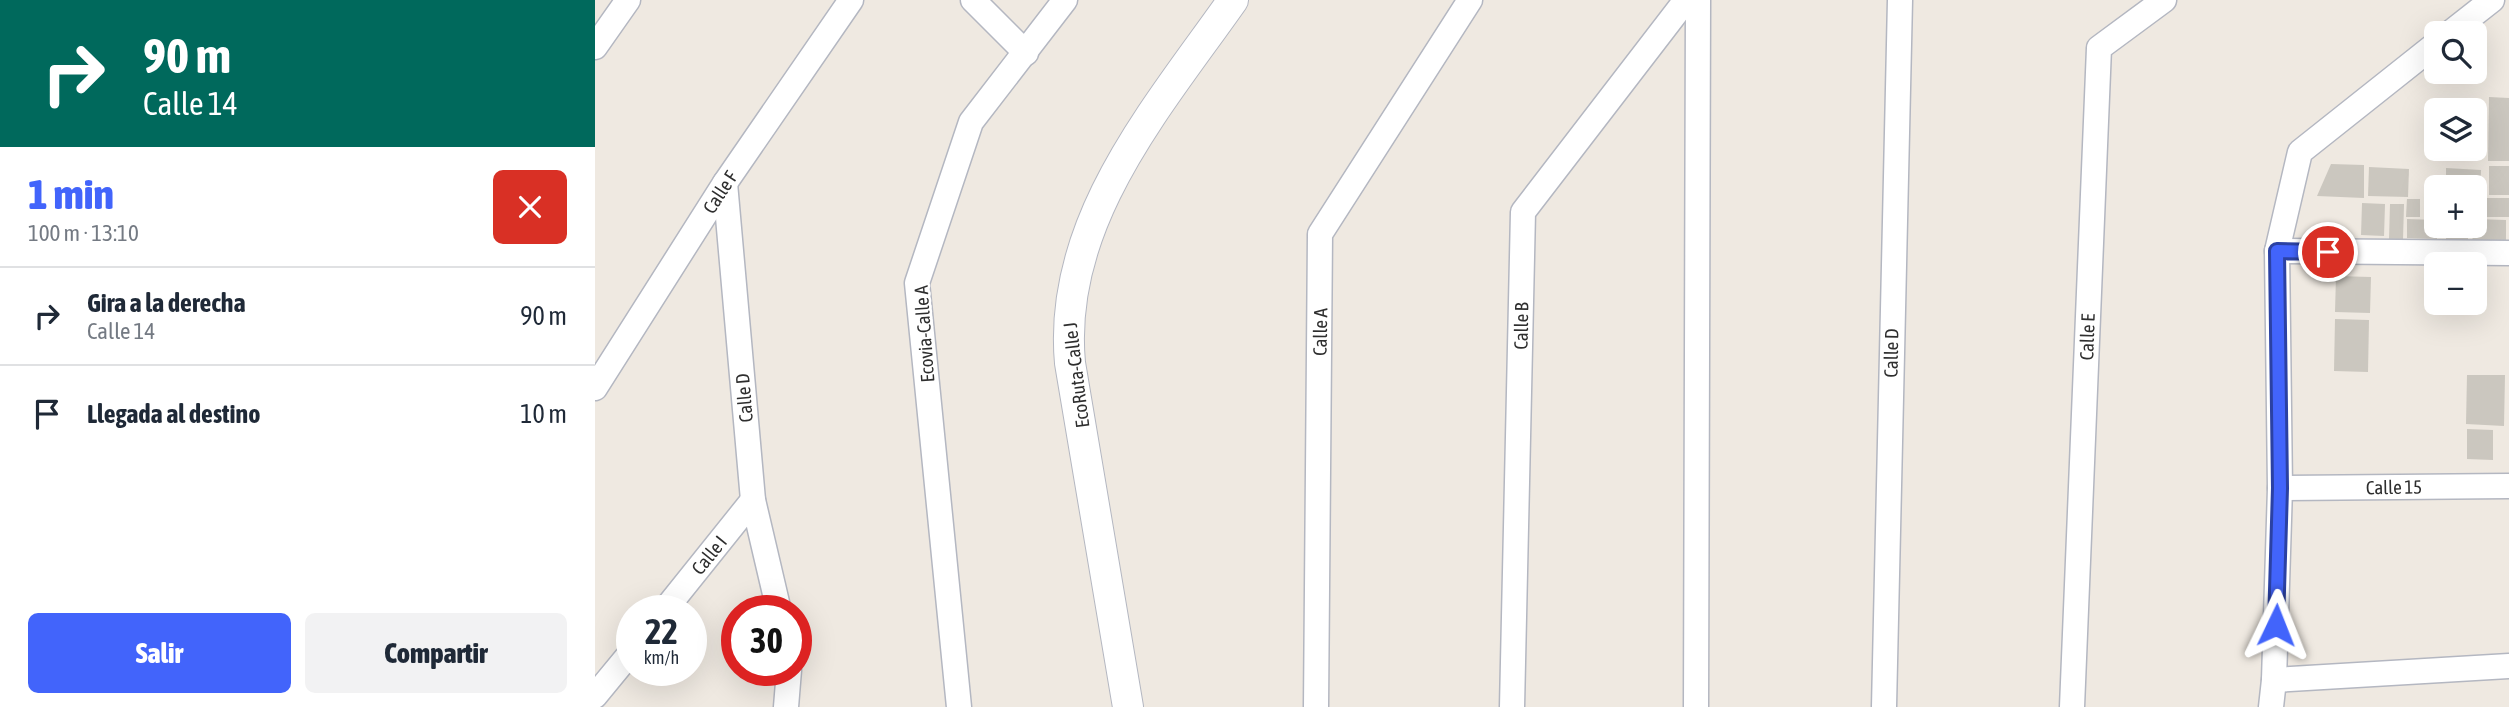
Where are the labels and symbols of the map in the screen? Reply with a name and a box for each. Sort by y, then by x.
street label: Calle F [698,166,742,217]
pin [2298,222,2358,282]
street label: Ecovia-Calle A [910,284,938,383]
street label: Calle B [1510,302,1532,350]
street label: Calle A [1309,307,1331,356]
street label: Calle E [2075,313,2099,361]
street label: EcoRuta-Calle J [1059,321,1093,429]
street label: Calle D [1880,328,1902,378]
street label: Calle D [731,373,757,423]
street label: Calle 15 [2366,476,2422,498]
street label: Calle I [687,531,731,579]
position arrow [2239,588,2313,662]
speed limit sign: 30 [721,595,812,686]

